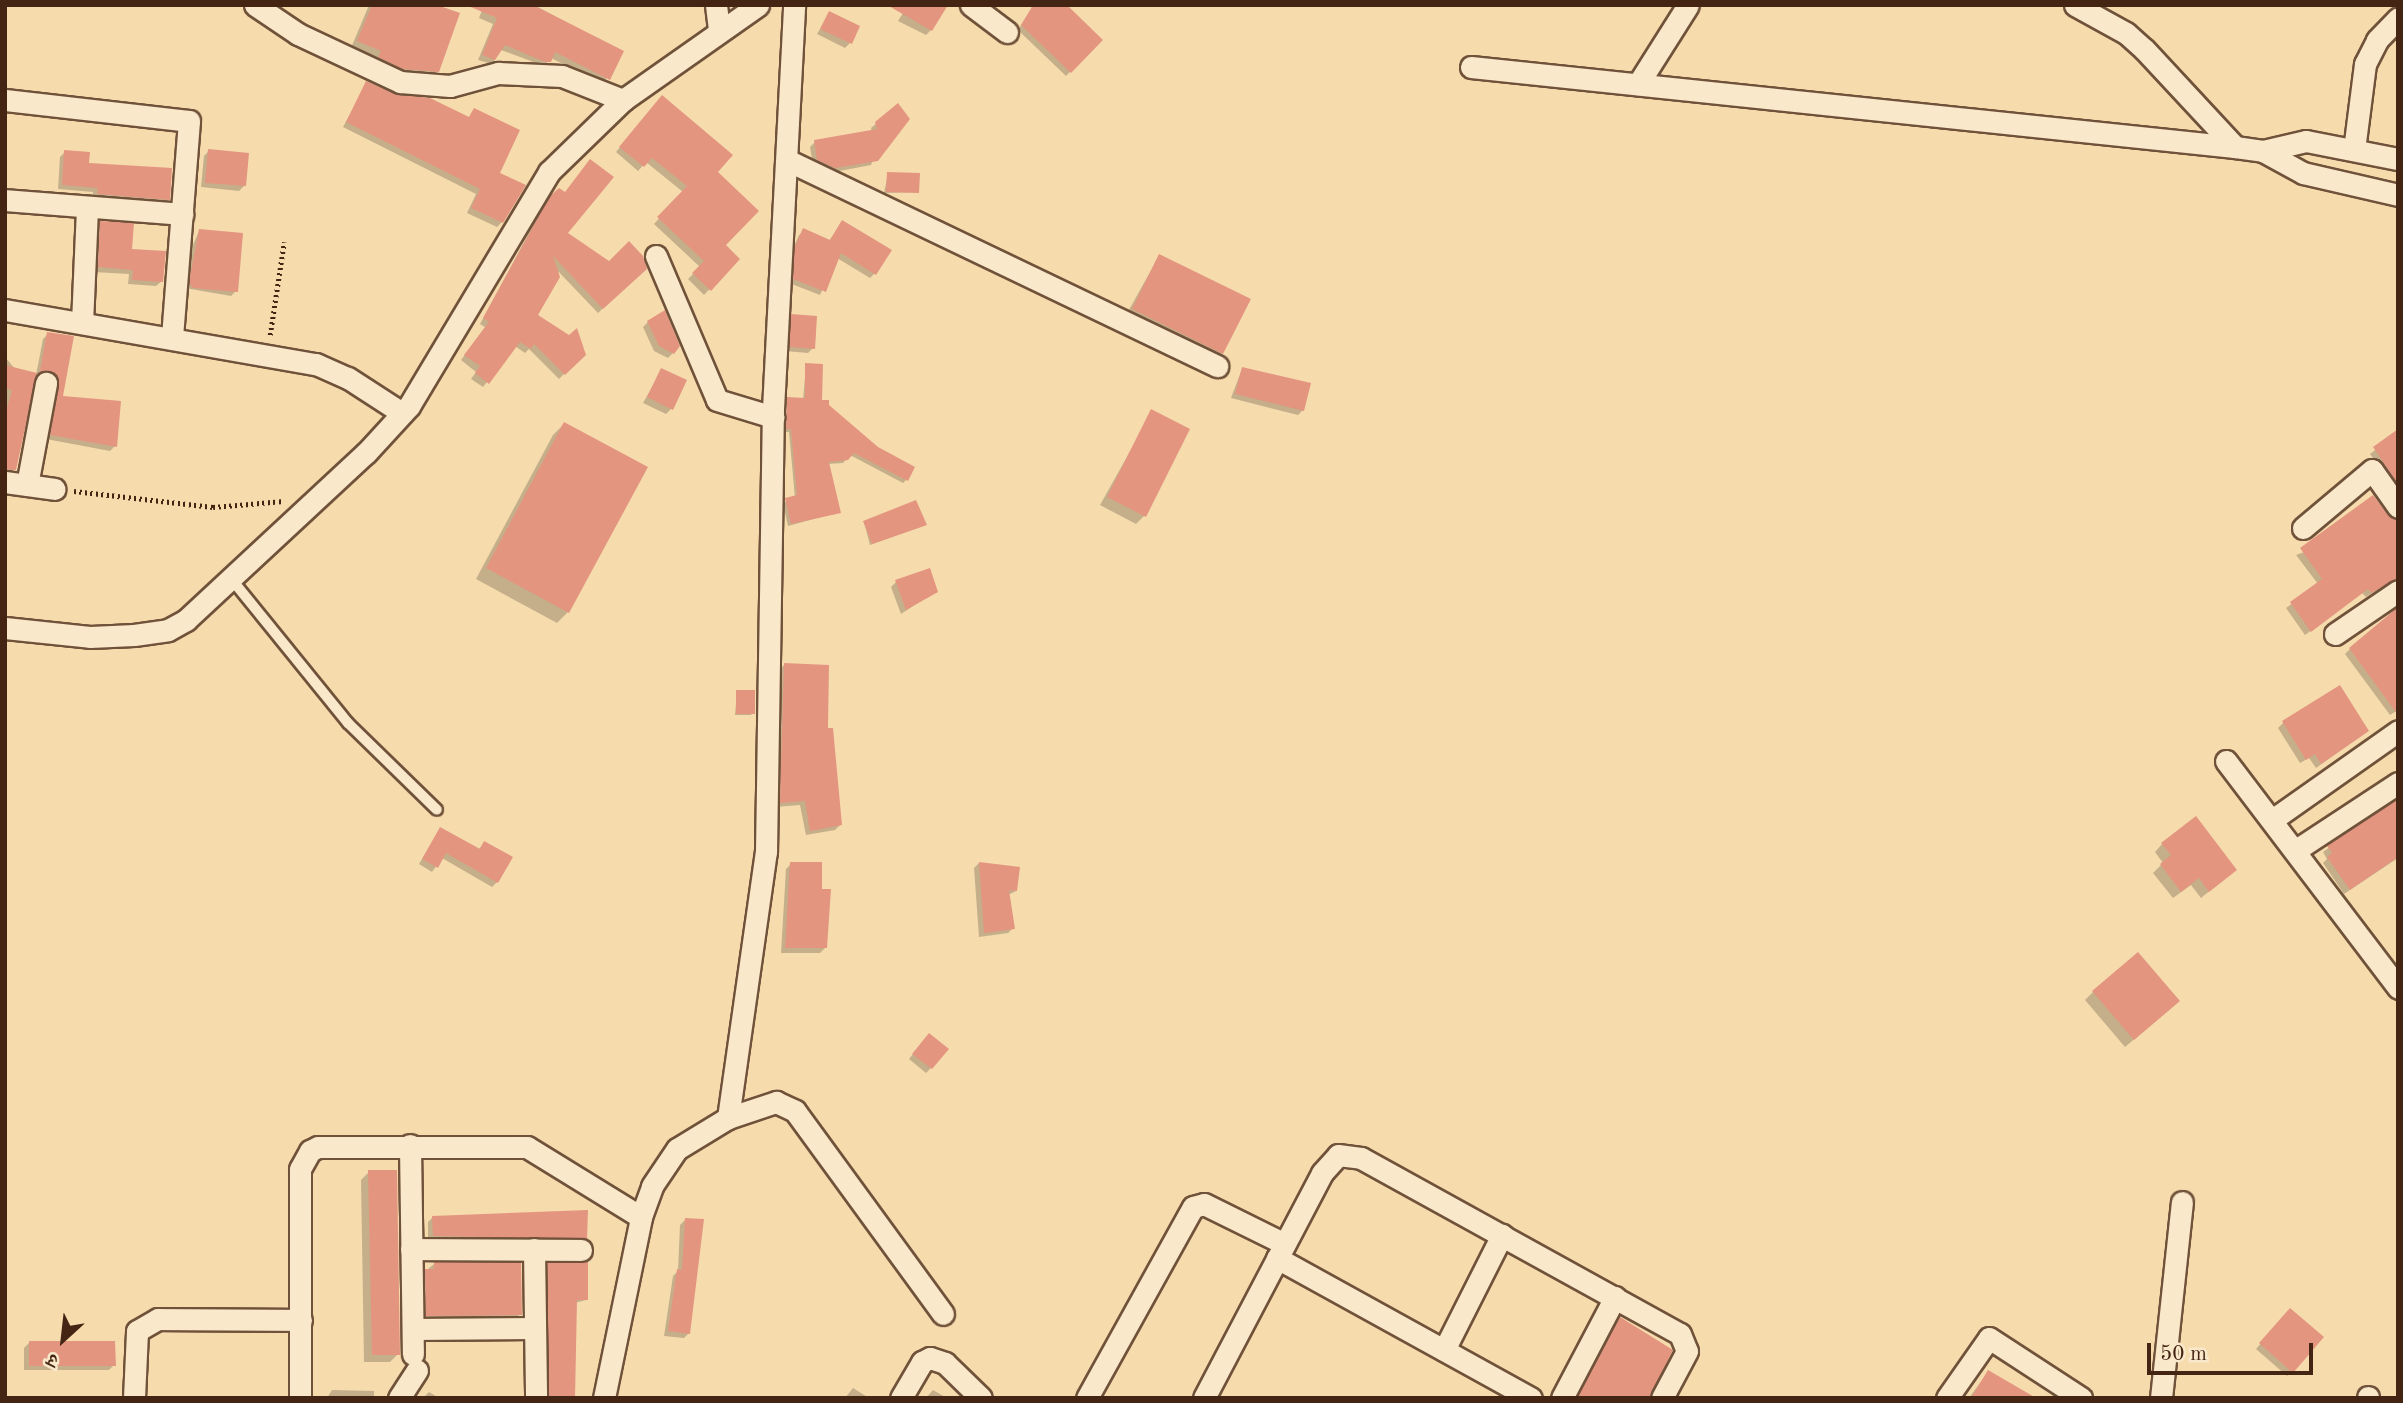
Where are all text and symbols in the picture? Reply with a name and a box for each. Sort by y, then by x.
north arrow [28,1305,98,1375]
scale bar [2151,1330,2317,1374]
text: 50 m [2160,1344,2207,1365]
text: उ [45,1349,62,1370]

